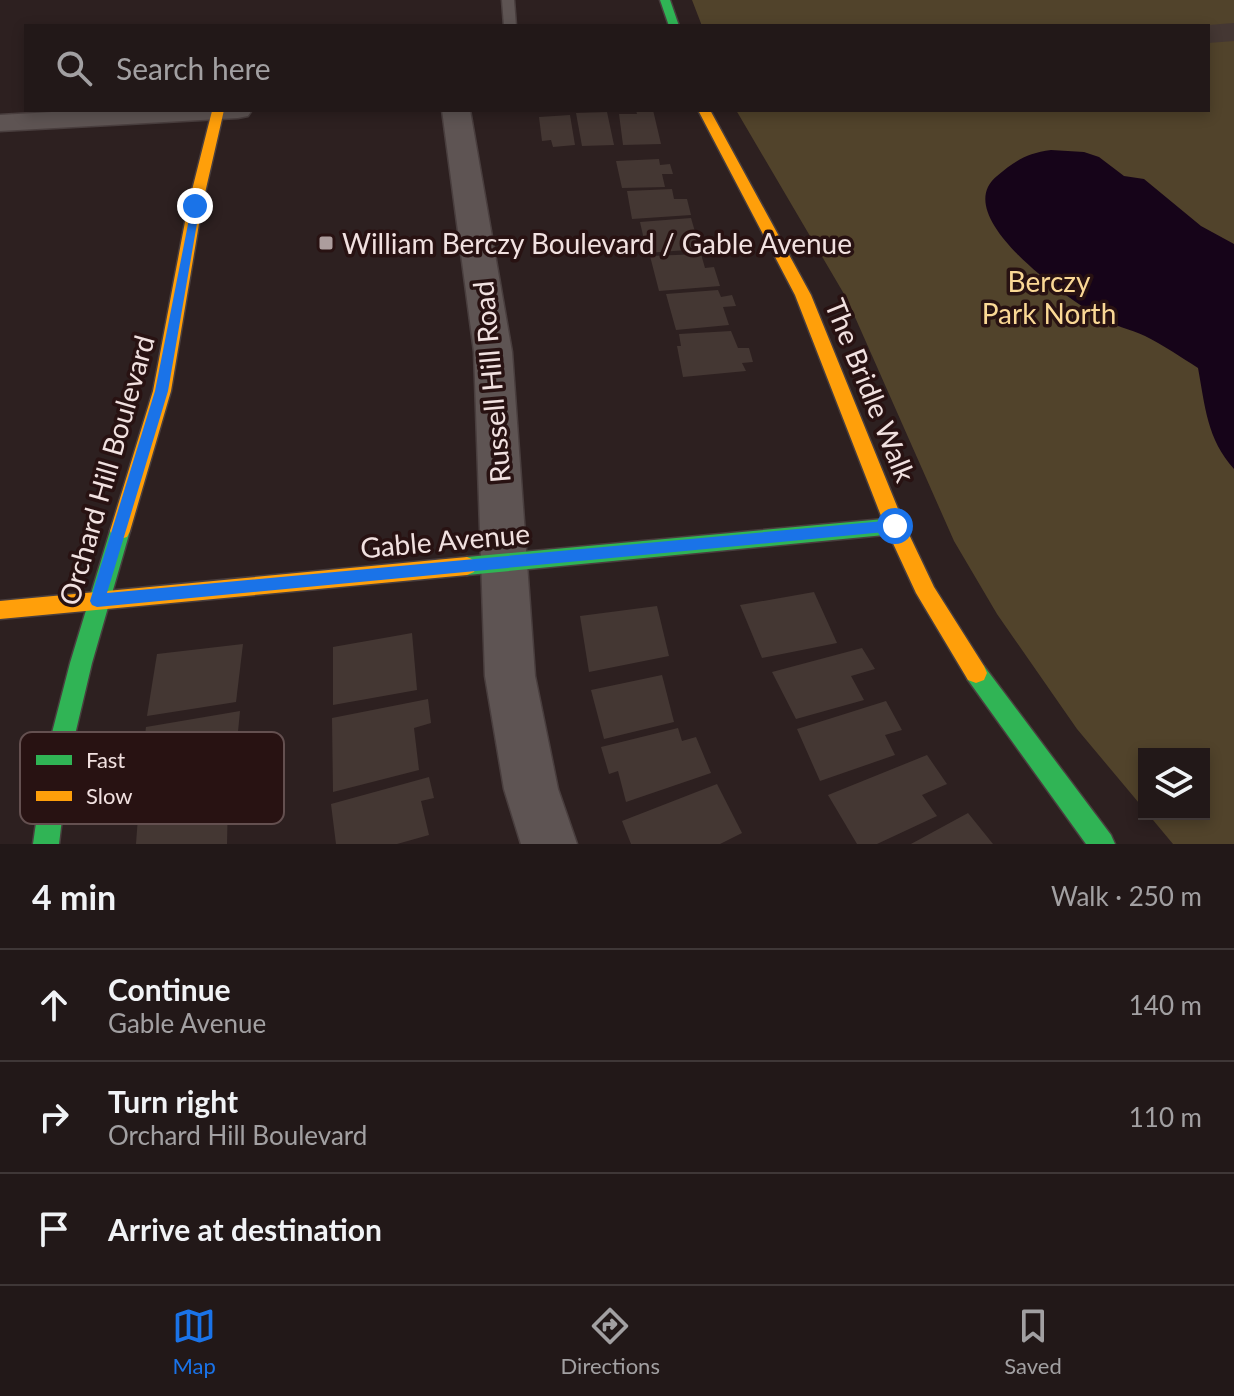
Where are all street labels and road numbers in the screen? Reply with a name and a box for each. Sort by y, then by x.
street label: Russell Hill Road [465,280,517,484]
street label: The Bridle Walk [819,293,923,487]
street label: Orchard Hill Boulevard [51,331,161,609]
street label: Gable Avenue [359,516,531,564]

